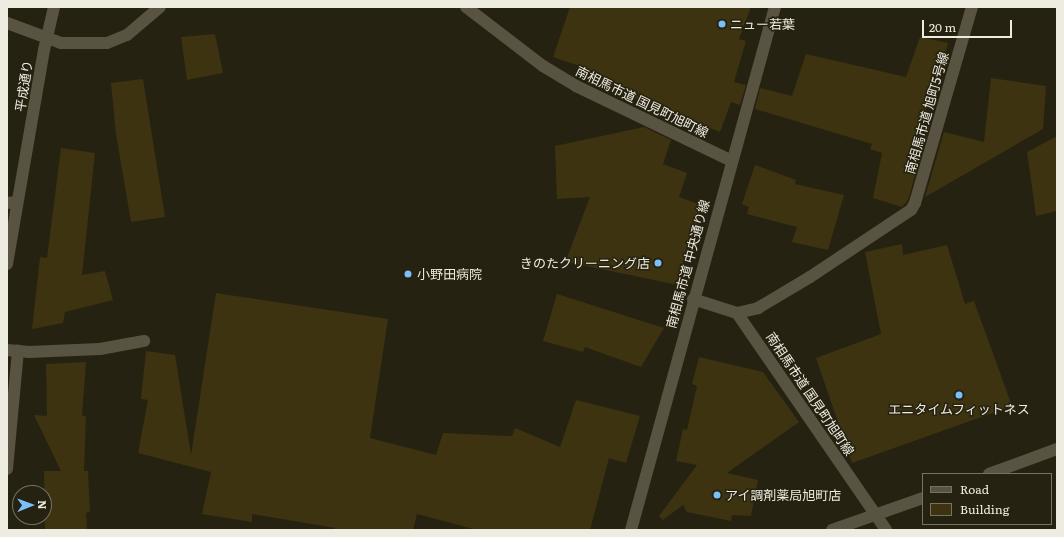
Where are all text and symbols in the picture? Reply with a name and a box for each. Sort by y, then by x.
scale bar [924,12,1014,38]
place label: ニュー若葉 [730,16,795,32]
text: 20 m [929,18,956,36]
marker: ニュー若葉 [717,19,727,29]
street label: 南相馬市道 旭町5号線 [902,50,952,176]
street label: 平成通り [12,59,36,113]
street label: 南相馬市道 国見町旭町線 [573,63,711,141]
street label: 南相馬市道 中央通り線 [663,198,713,330]
place label: きのたクリーニング店 [520,255,650,271]
marker: きのたクリーニング店 [653,258,663,268]
place label: 小野田病院 [417,266,482,282]
marker: 小野田病院 [402,268,414,280]
street label: 南相馬市道 国見町旭町線 [763,329,857,459]
marker: エニタイムフィットネス [954,390,964,400]
place label: エニタイムフィットネス [888,401,1030,417]
legend [922,473,1052,525]
text: Road [960,480,989,498]
north arrow [12,485,52,525]
place label: アイ調剤薬局旭町店 [725,487,842,503]
marker: アイ調剤薬局旭町店 [712,490,722,500]
text: N [35,500,51,510]
text: Building [960,500,1009,518]

